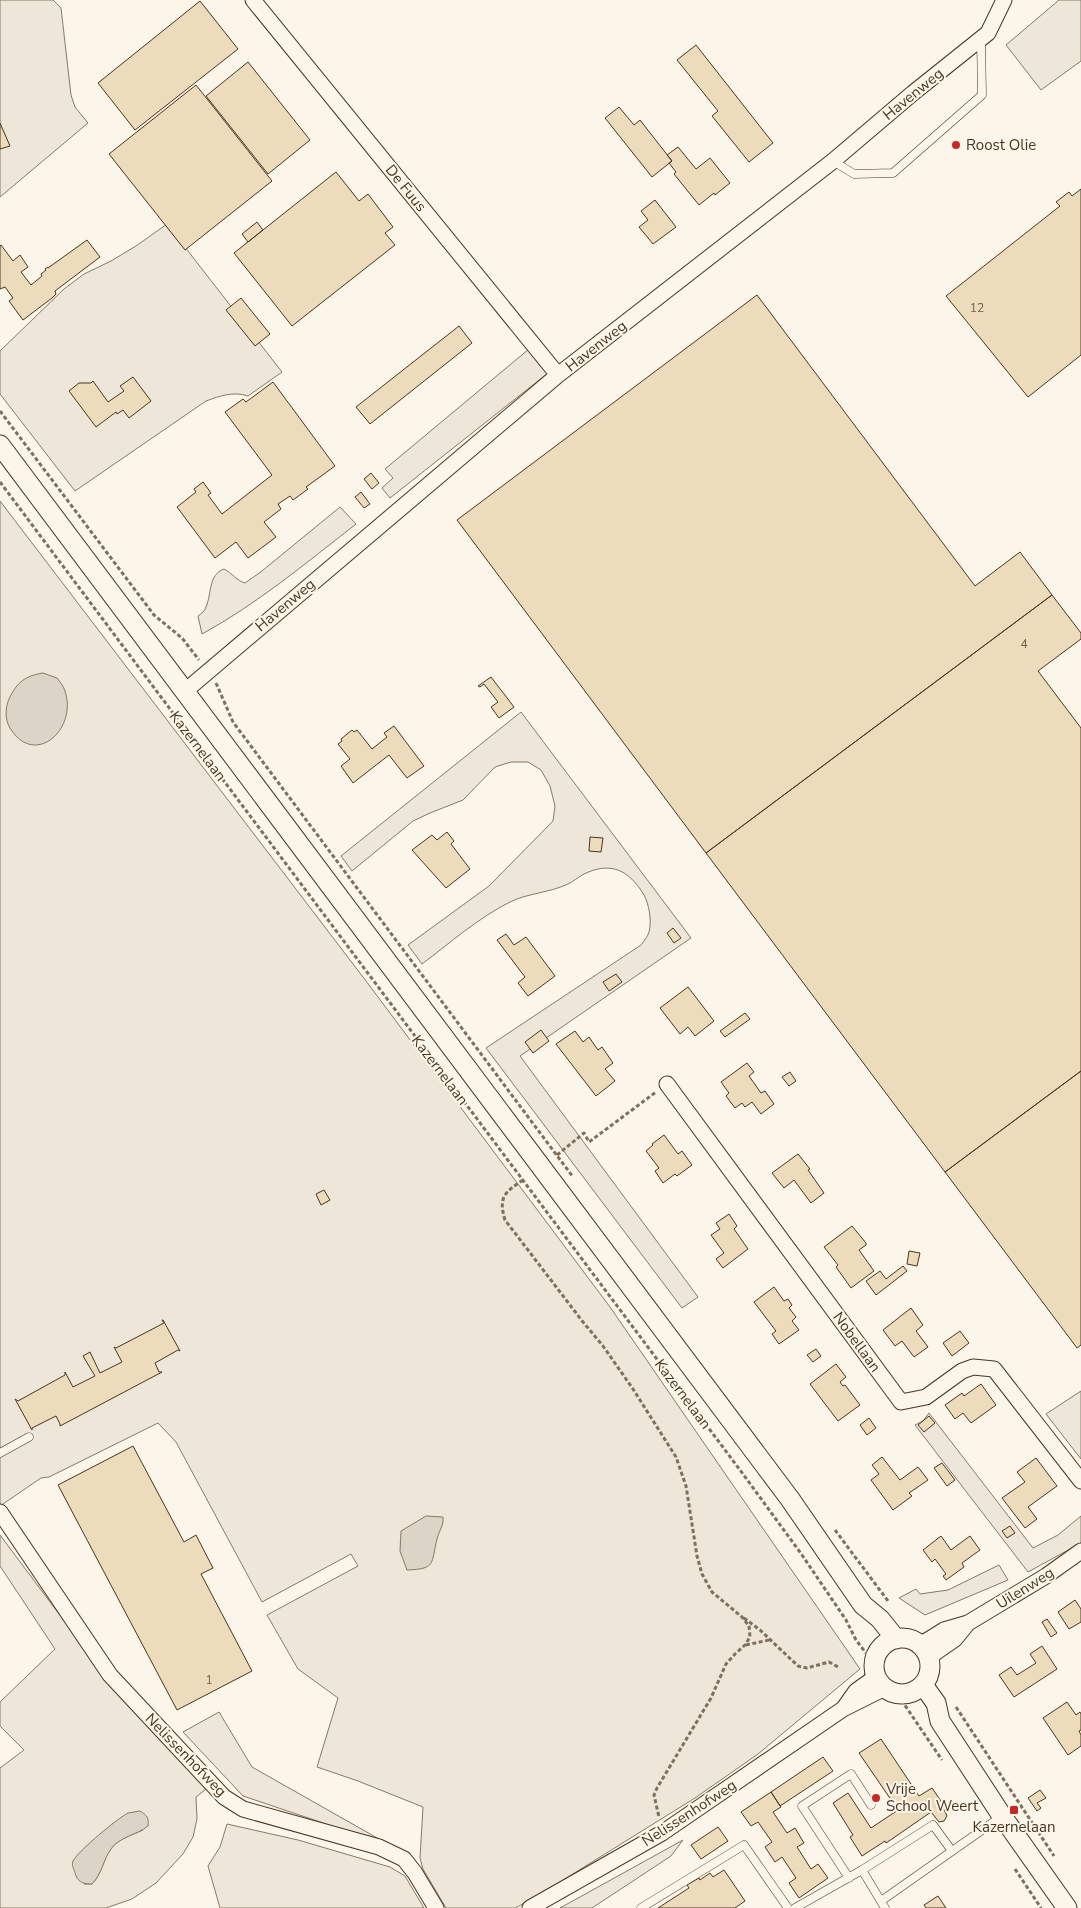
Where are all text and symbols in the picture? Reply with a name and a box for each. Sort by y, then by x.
street label: Havenweg [878,63,948,125]
place label: Roost Olie [966,135,1036,155]
marker: Roost Olie [950,139,962,151]
street label: De Fuus [381,160,431,216]
house number: 12 [970,300,984,316]
street label: Havenweg [561,316,631,376]
street label: Havenweg [251,574,319,636]
house number: 4 [1020,636,1028,652]
street label: Kazernelaan [165,707,231,785]
street label: Kazernelaan [407,1031,473,1109]
street label: Nobellaan [828,1308,886,1376]
street label: Kazernelaan [650,1355,716,1433]
street label: Uilenweg [992,1562,1058,1614]
house number: 1 [205,1672,213,1688]
street label: Nelissenhofweg [141,1709,231,1801]
street label: Nelissenhofweg [638,1775,740,1851]
place label: Vrije School Weert [885,1779,979,1816]
marker: Vrije School Weert [870,1792,882,1804]
marker: Kazernelaan [1008,1804,1020,1816]
place label: Kazernelaan [973,1817,1055,1837]

